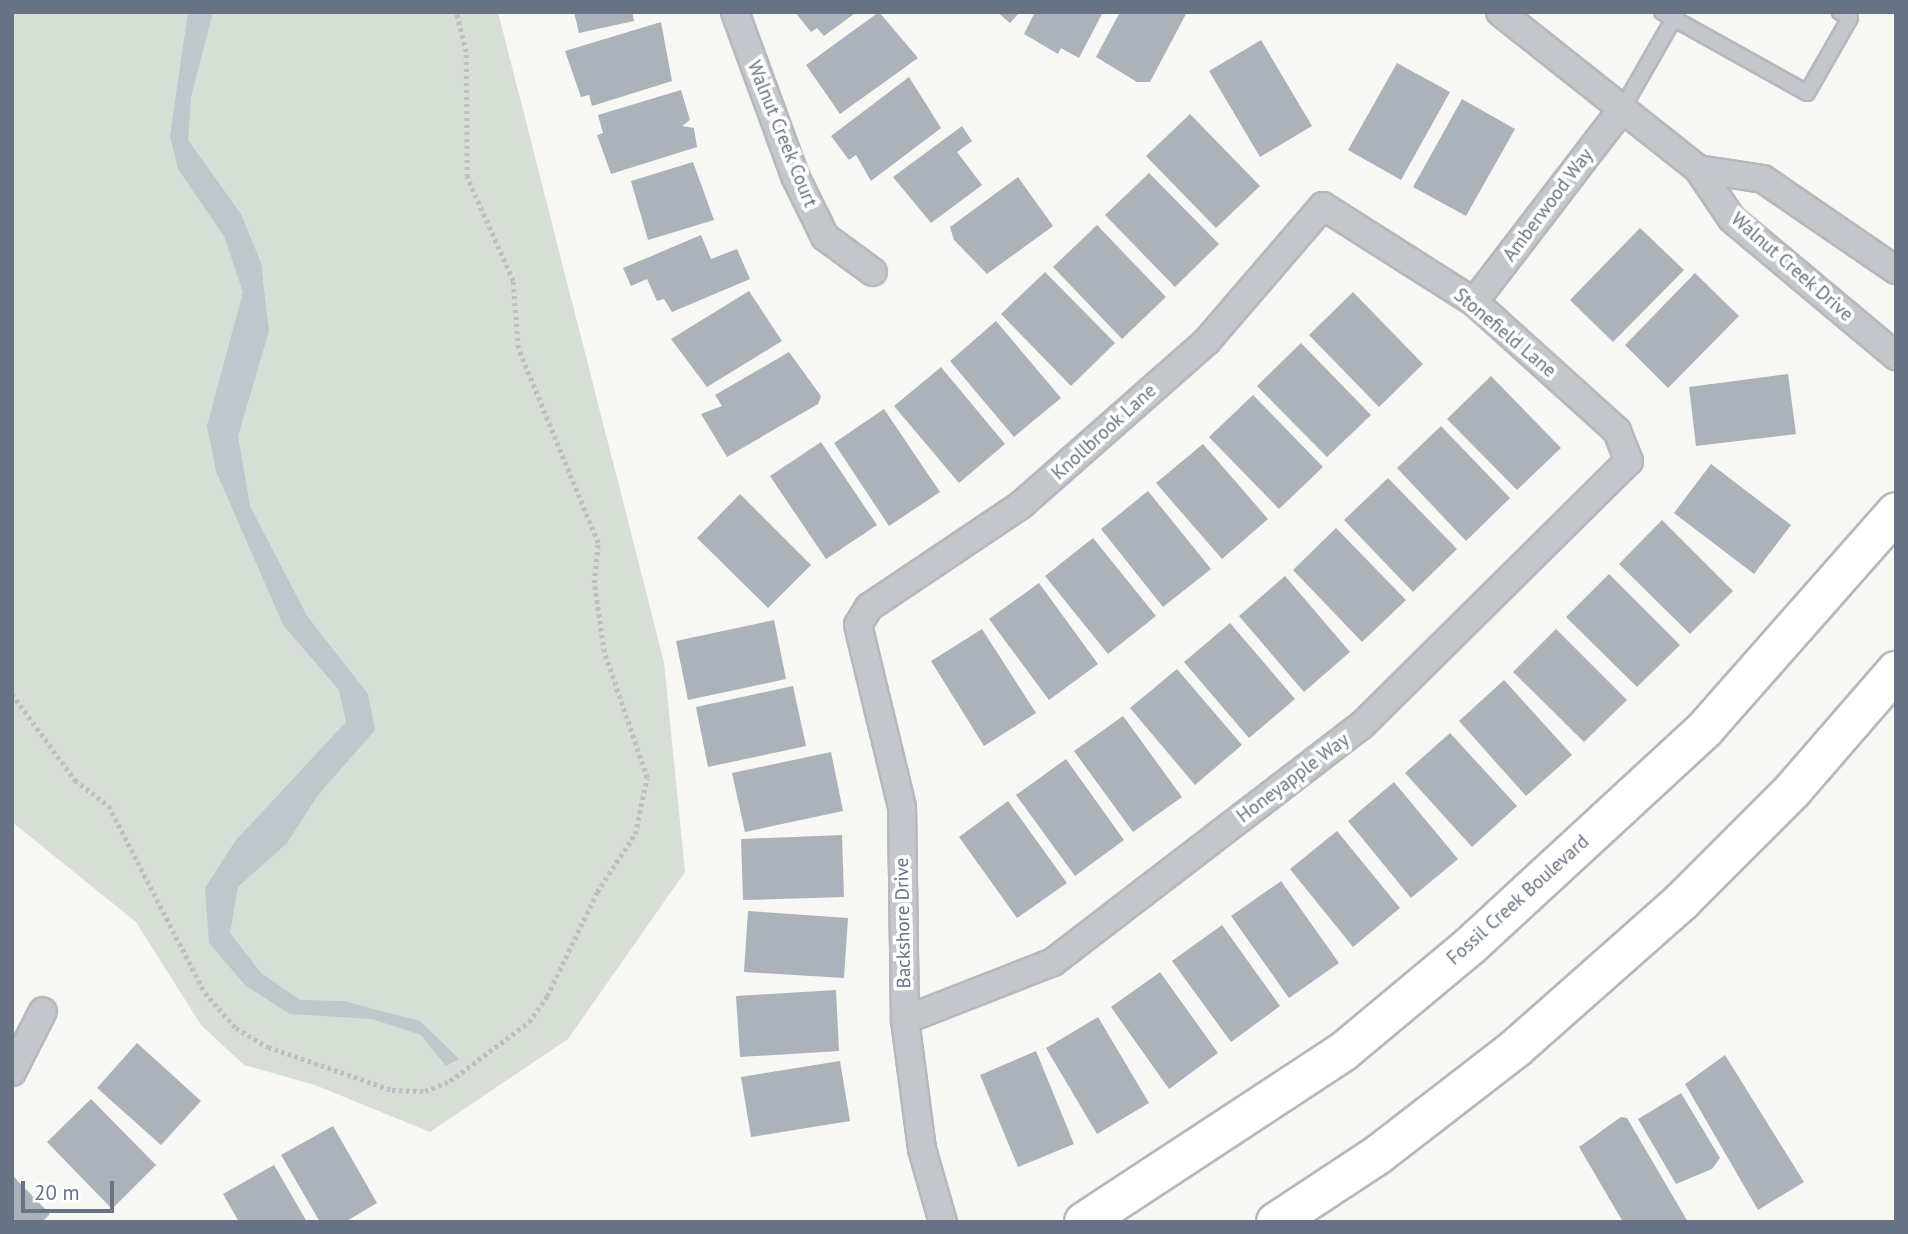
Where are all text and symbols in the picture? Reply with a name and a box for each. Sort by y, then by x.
street label: Walnut Creek Court [742,57,822,211]
street label: Amberwood Way [1498,144,1598,266]
street label: Walnut Creek Drive [1726,208,1858,326]
street label: Stonefield Lane [1449,284,1561,382]
street label: Knollbrook Lane [1047,379,1161,485]
street label: Honeyapple Way [1232,728,1354,828]
street label: Fossil Creek Boulevard [1442,830,1594,970]
street label: Backshore Drive [890,858,916,988]
scale bar [24,1168,117,1212]
text: 20 m [34,1179,80,1206]

